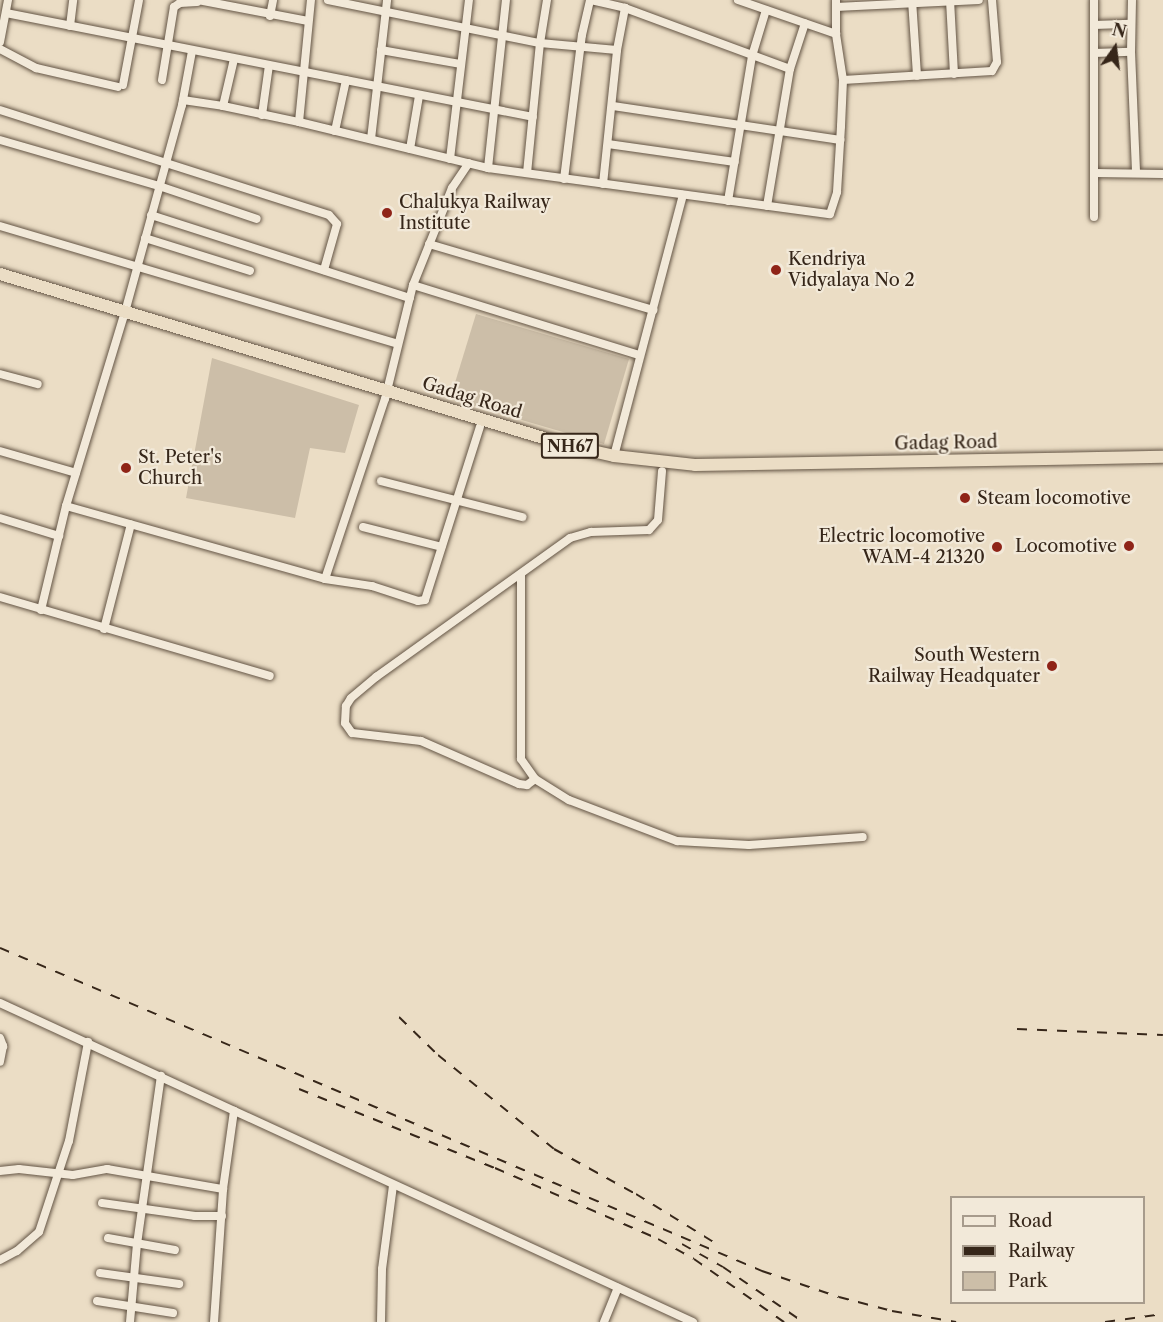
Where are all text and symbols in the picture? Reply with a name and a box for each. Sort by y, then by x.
north arrow [1085,18,1145,78]
text: N [1110,19,1129,42]
place label: Chalukya Railway Institute [399,192,551,234]
marker: Chalukya Railway Institute [380,206,394,220]
place label: Kendriya Vidyalaya No 2 [788,249,915,292]
marker: Kendriya Vidyalaya No 2 [769,263,783,277]
street label: Gadag Road [419,373,525,423]
street label: Gadag Road [894,431,998,455]
road number: NH67 [540,433,600,459]
place label: St. Peter's Church [138,447,222,490]
marker: St. Peter's Church [119,461,133,475]
place label: Steam locomotive [977,487,1131,509]
marker: Steam locomotive [958,491,972,505]
place label: Electric locomotive WAM-4 21320 [818,526,985,568]
place label: Locomotive [1015,535,1117,557]
marker: Locomotive [1122,539,1136,553]
marker: Electric locomotive WAM-4 21320 [990,540,1004,554]
place label: South Western Railway Headquater [867,645,1040,688]
marker: South Western Railway Headquater [1045,659,1059,673]
legend [950,1196,1145,1304]
text: Road [1008,1210,1053,1232]
text: Railway [1008,1240,1075,1262]
text: Park [1008,1270,1047,1292]

